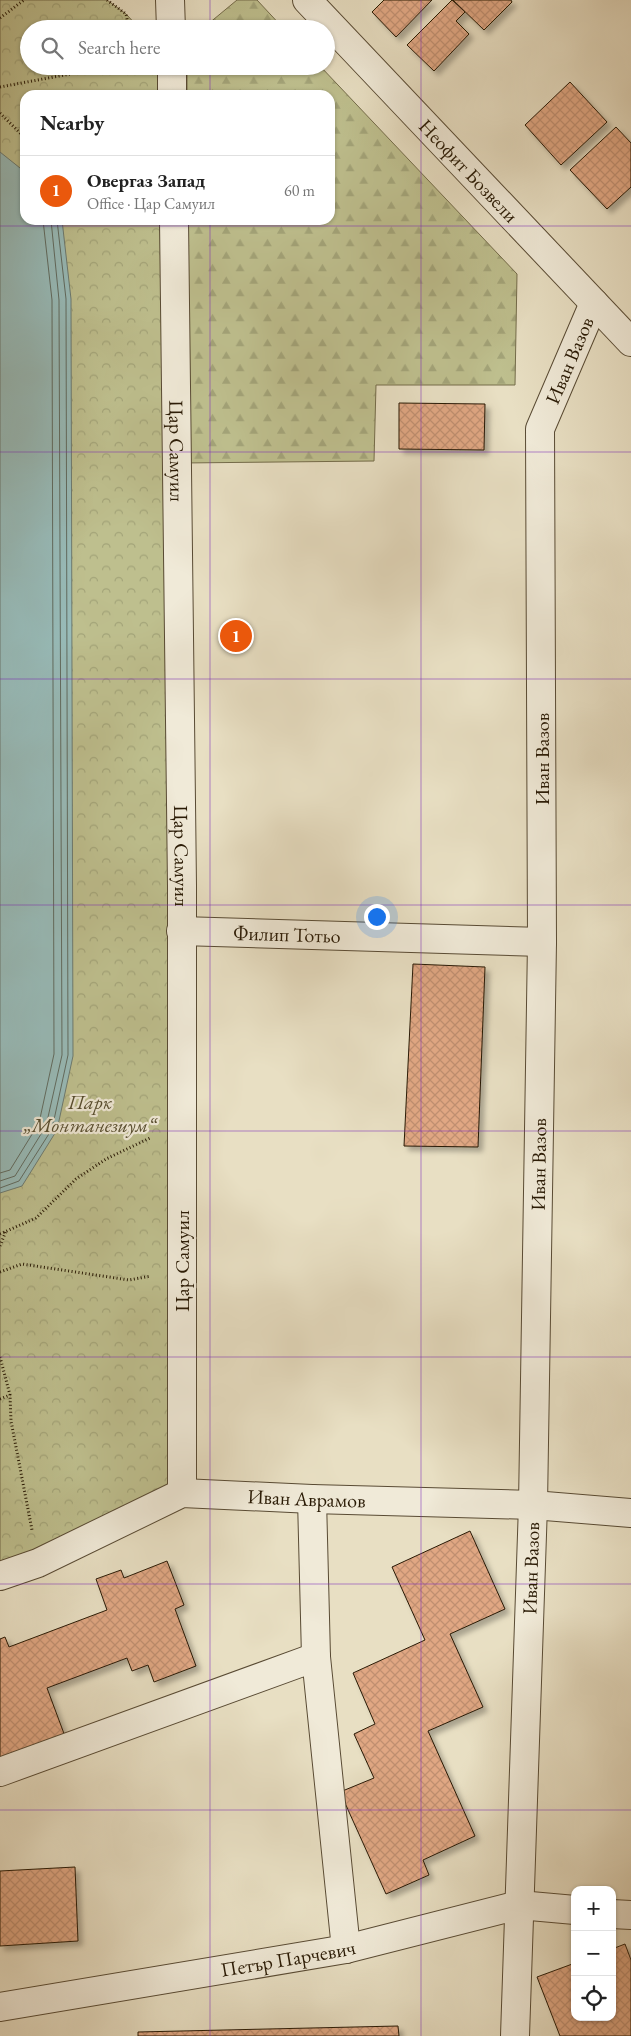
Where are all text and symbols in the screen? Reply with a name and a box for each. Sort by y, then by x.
search box [20,20,335,75]
icon: search [38,34,66,62]
text: Search here [78,35,160,60]
text: Nearby [40,109,104,136]
street label: Неофит Бозвели [413,113,524,228]
text: Овергаз Запад [87,168,205,193]
text: 1 [52,180,60,201]
text: 60 m [284,180,315,201]
text: Office · Цар Самуил [87,193,215,214]
street label: Иван Вазов [539,313,600,408]
street label: Цар Самуил [163,400,190,502]
pin: 1 [220,617,252,655]
street label: Иван Вазов [529,713,555,805]
street label: Цар Самуил [168,805,195,907]
your location [364,904,390,930]
street label: Филип Тотьо [233,920,341,949]
park label: Парк „Монтанезиум“ [23,1089,158,1138]
street label: Иван Вазов [525,1118,552,1211]
street label: Цар Самуил [169,1210,195,1312]
street label: Иван Аврамов [247,1483,366,1513]
street label: Иван Вазов [516,1522,545,1615]
map controls [571,1886,616,2021]
button: + [571,1886,616,1931]
button: − [571,1931,616,1976]
street label: Петър Парчевич [219,1934,358,1983]
button: locate [571,1976,616,2021]

